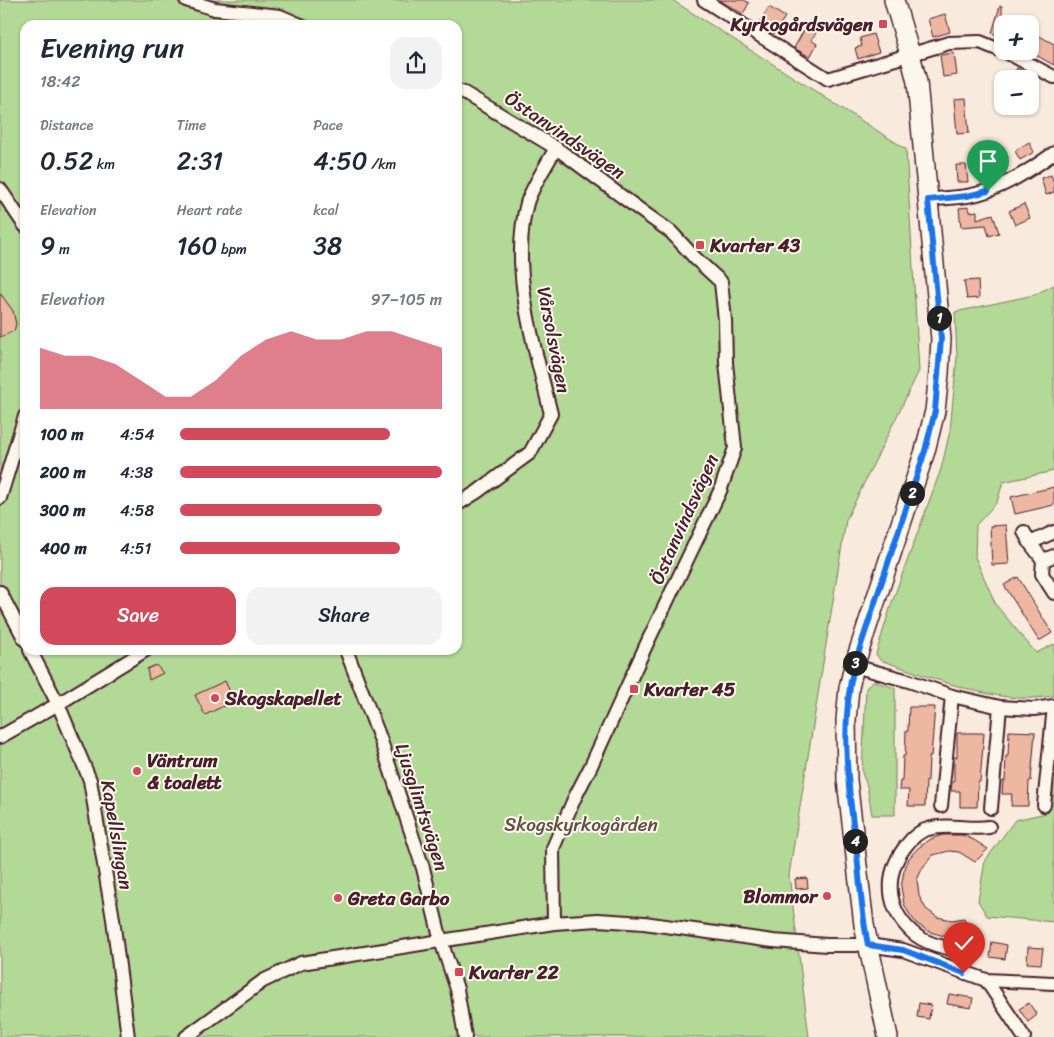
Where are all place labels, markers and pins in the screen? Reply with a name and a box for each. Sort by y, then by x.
place label: Kyrkogårdsvägen [729,8,874,41]
marker: Kyrkogårdsvägen [877,18,889,30]
pin [967,140,1009,191]
place label: Kvarter 43 [709,229,801,262]
marker: Kvarter 43 [694,239,706,251]
pin: 1 [926,306,952,330]
pin: 2 [900,480,924,506]
pin: 3 [842,650,868,676]
place label: Kvarter 45 [643,673,736,706]
place label: Skogskapellet [224,682,342,715]
marker: Kvarter 45 [628,683,640,695]
marker: Skogskapellet [209,692,221,704]
place label: Väntrum & toalett [147,744,222,799]
marker: Väntrum & toalett [131,765,143,777]
pin: 4 [842,828,868,854]
place label: Blommor [743,880,819,913]
place label: Greta Garbo [347,882,450,915]
marker: Blommor [821,890,833,902]
marker: Greta Garbo [332,892,344,904]
pin [943,922,985,973]
place label: Kvarter 22 [468,956,559,989]
marker: Kvarter 22 [453,966,465,978]

